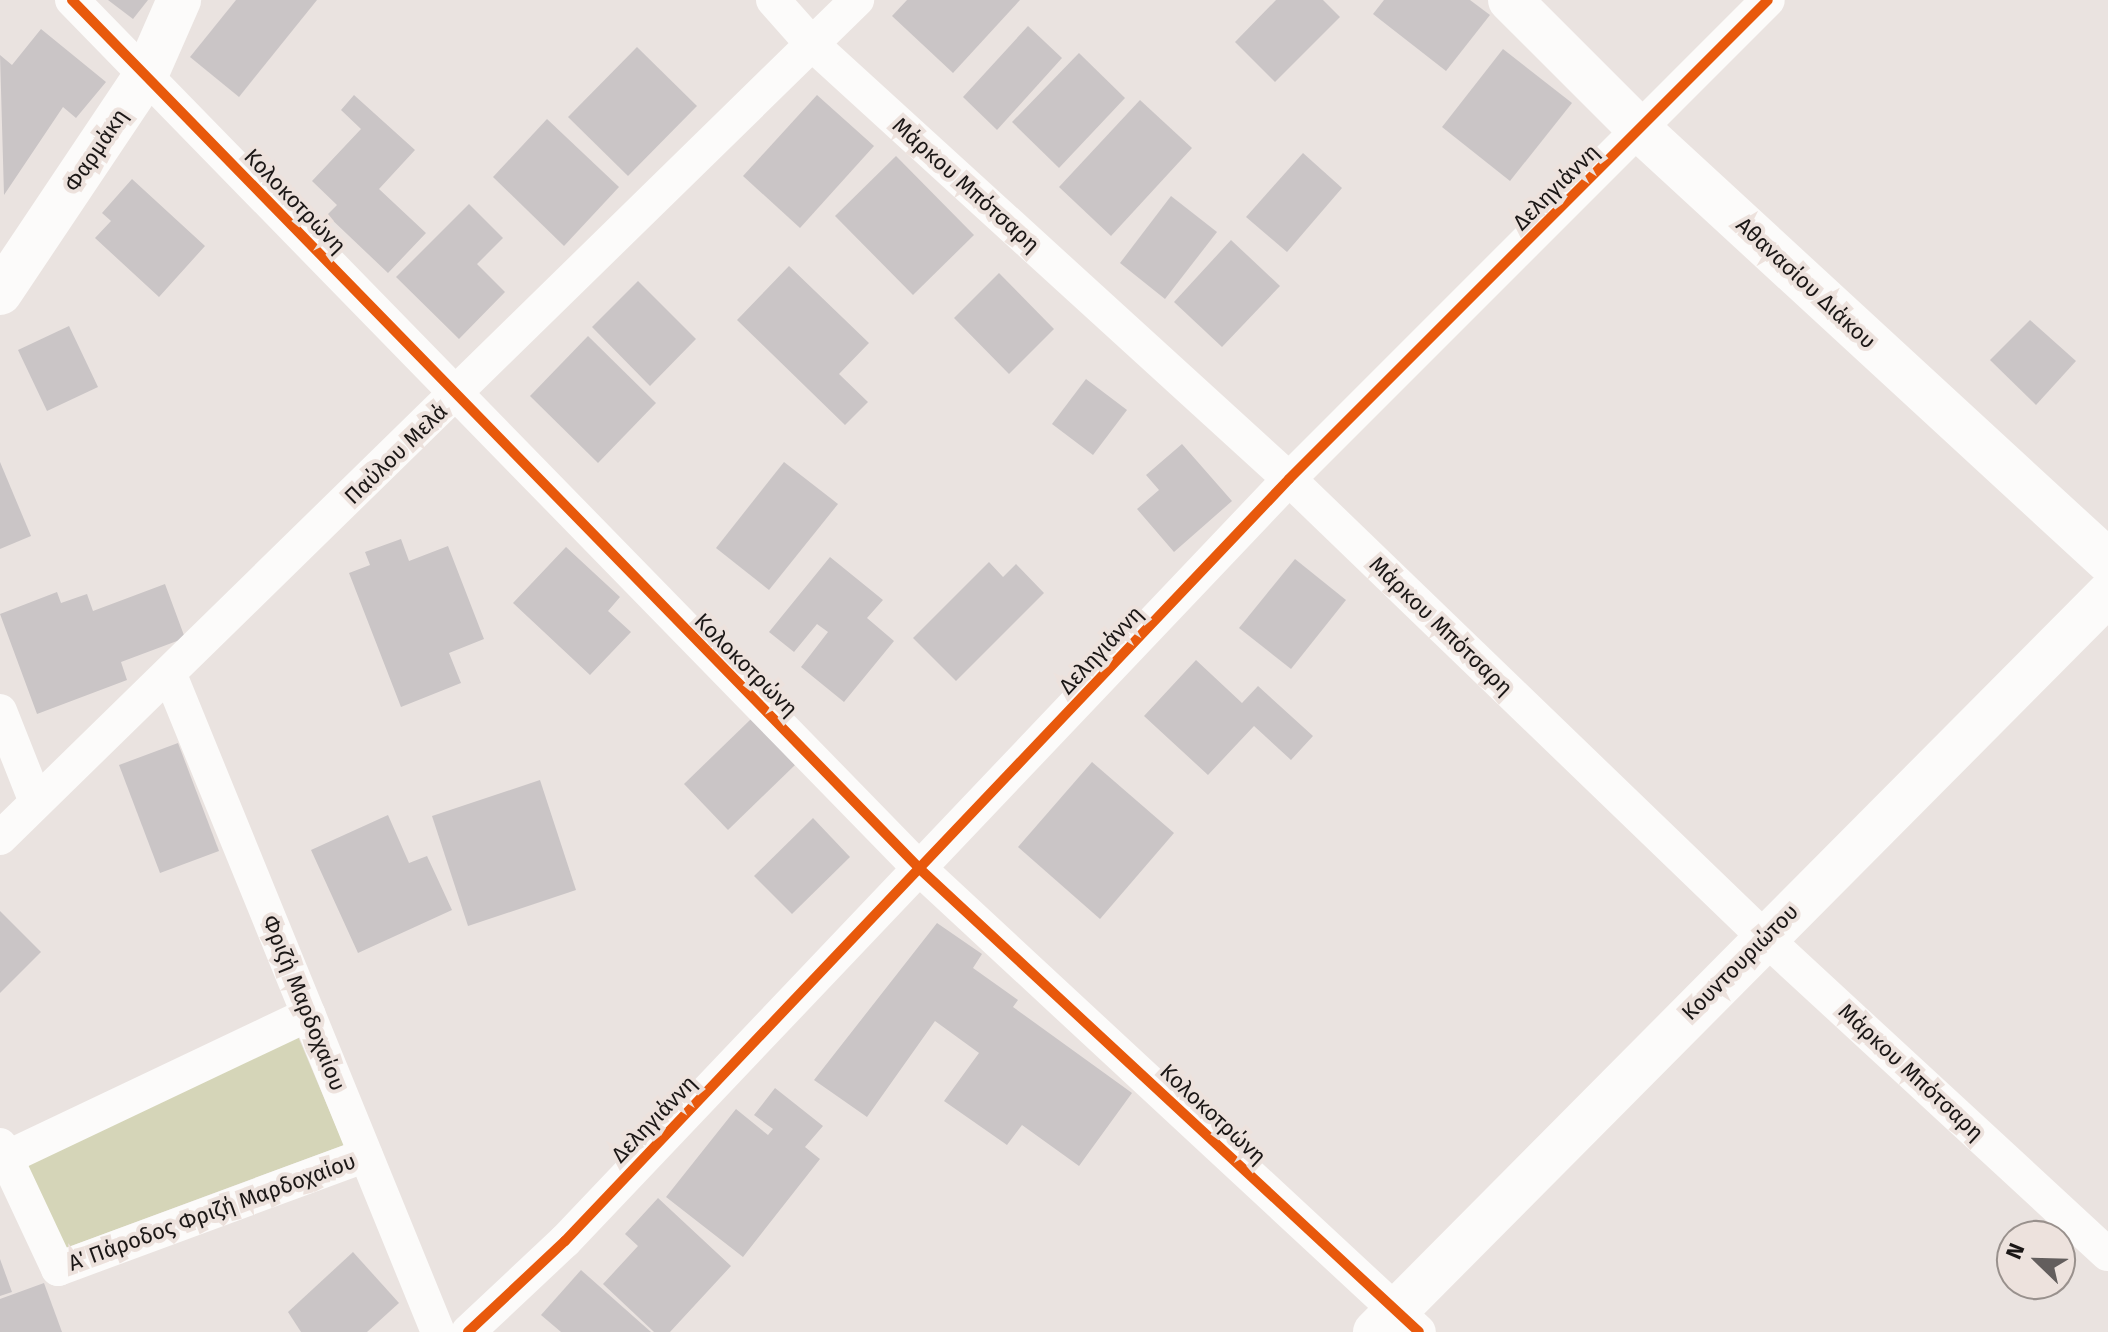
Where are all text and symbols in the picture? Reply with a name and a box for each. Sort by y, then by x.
street label: Φαρμάκη [59,104,133,196]
street label: Μάρκου Μπότσαρη [887,112,1045,258]
street label: Δεληγιάννη [1507,138,1605,236]
street label: Κολοκοτρώνη [239,143,351,259]
street label: Αθανασίου Διάκου [1731,212,1881,354]
street label: Παύλου Μελά [339,398,453,510]
street label: Μάρκου Μπότσαρη [1364,551,1518,701]
street label: Δεληγιάννη [1054,600,1148,700]
street label: Κολοκοτρώνη [689,608,803,722]
street label: Κουντουριώτου [1676,898,1804,1026]
street label: Φριζή Μαρδοχαίου [257,911,351,1095]
street label: Μάρκου Μπότσαρη [1833,998,1989,1146]
street label: Κολοκοτρώνη [1155,1058,1271,1170]
street label: Δεληγιάννη [606,1070,702,1168]
street label: Α΄ Πάροδος Φριζή Μαρδοχαίου [65,1148,359,1276]
north arrow [1996,1220,2076,1300]
text: N [2000,1239,2031,1263]

